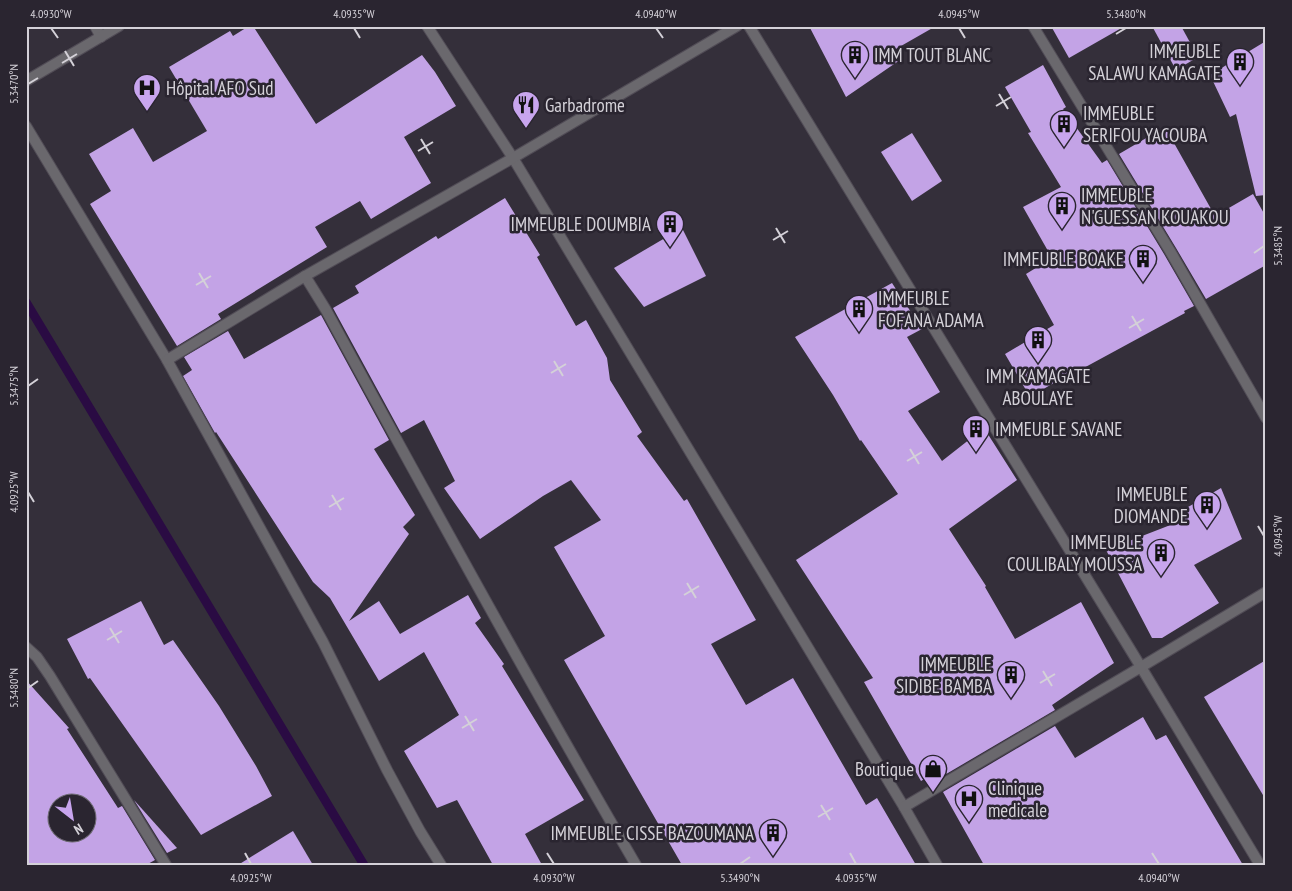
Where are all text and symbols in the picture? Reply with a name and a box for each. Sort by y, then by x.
text: 4.0930°W [30,6,72,21]
text: 4.0935°W [333,6,375,21]
text: 4.0940°W [635,6,677,21]
text: 4.0945°W [938,6,980,21]
text: 5.3480°N [1106,6,1146,21]
place label: IMMEUBLE SALAWU KAMAGATE [1088,39,1221,85]
building icon: IMM TOUT BLANC [840,40,870,79]
place label: IMM TOUT BLANC [874,43,991,67]
building icon: IMMEUBLE SALAWU KAMAGATE [1225,47,1255,86]
text: 5.3470°N [6,64,21,104]
hospital icon: Hôpital AFO Sud [132,73,162,112]
place label: Hôpital AFO Sud [166,76,273,100]
restaurant icon: Garbadrome [511,90,541,129]
place label: Garbadrome [545,93,625,117]
place label: IMMEUBLE SERIFOU YACOUBA [1083,101,1207,147]
building icon: IMMEUBLE SERIFOU YACOUBA [1049,109,1079,148]
place label: IMMEUBLE N'GUESSAN KOUAKOU [1081,183,1229,229]
building icon: IMMEUBLE N'GUESSAN KOUAKOU [1047,191,1077,230]
building icon: IMMEUBLE DOUMBIA [655,209,685,248]
place label: IMMEUBLE DOUMBIA [511,212,651,236]
text: 5.3485°N [1270,226,1285,266]
building icon: IMMEUBLE BOAKE [1128,244,1158,283]
place label: IMMEUBLE BOAKE [1003,247,1124,271]
place label: IMMEUBLE FOFANA ADAMA [878,286,984,332]
building icon: IMMEUBLE FOFANA ADAMA [844,294,874,333]
building icon: IMM KAMAGATE ABOULAYE [1023,325,1053,364]
place label: IMM KAMAGATE ABOULAYE [985,364,1091,410]
text: 5.3475°N [6,366,21,406]
building icon: IMMEUBLE SAVANE [961,414,991,453]
place label: IMMEUBLE SAVANE [995,417,1123,441]
text: 4.0925°W [6,471,21,513]
place label: IMMEUBLE DIOMANDE [1114,482,1188,528]
building icon: IMMEUBLE DIOMANDE [1192,490,1222,529]
text: 4.0945°W [1270,515,1285,557]
place label: IMMEUBLE COULIBALY MOUSSA [1007,530,1142,576]
building icon: IMMEUBLE COULIBALY MOUSSA [1146,538,1176,577]
place label: IMMEUBLE SIDIBE BAMBA [896,652,992,698]
building icon: IMMEUBLE SIDIBE BAMBA [996,660,1026,699]
text: 5.3480°N [6,668,21,708]
shop icon: Boutique [918,754,948,793]
place label: Boutique [855,757,914,781]
place label: Clinique medicale [988,776,1047,822]
hospital icon: Clinique medicale [954,784,984,823]
north arrow [48,794,98,844]
building icon: IMMEUBLE CISSE BAZOUMANA [758,818,788,857]
text: N [71,819,87,839]
place label: IMMEUBLE CISSE BAZOUMANA [550,821,754,845]
text: 4.0925°W [230,870,272,885]
text: 4.0930°W [533,870,575,885]
text: 5.3490°N [720,870,760,885]
text: 4.0935°W [835,870,877,885]
text: 4.0940°W [1138,870,1180,885]

